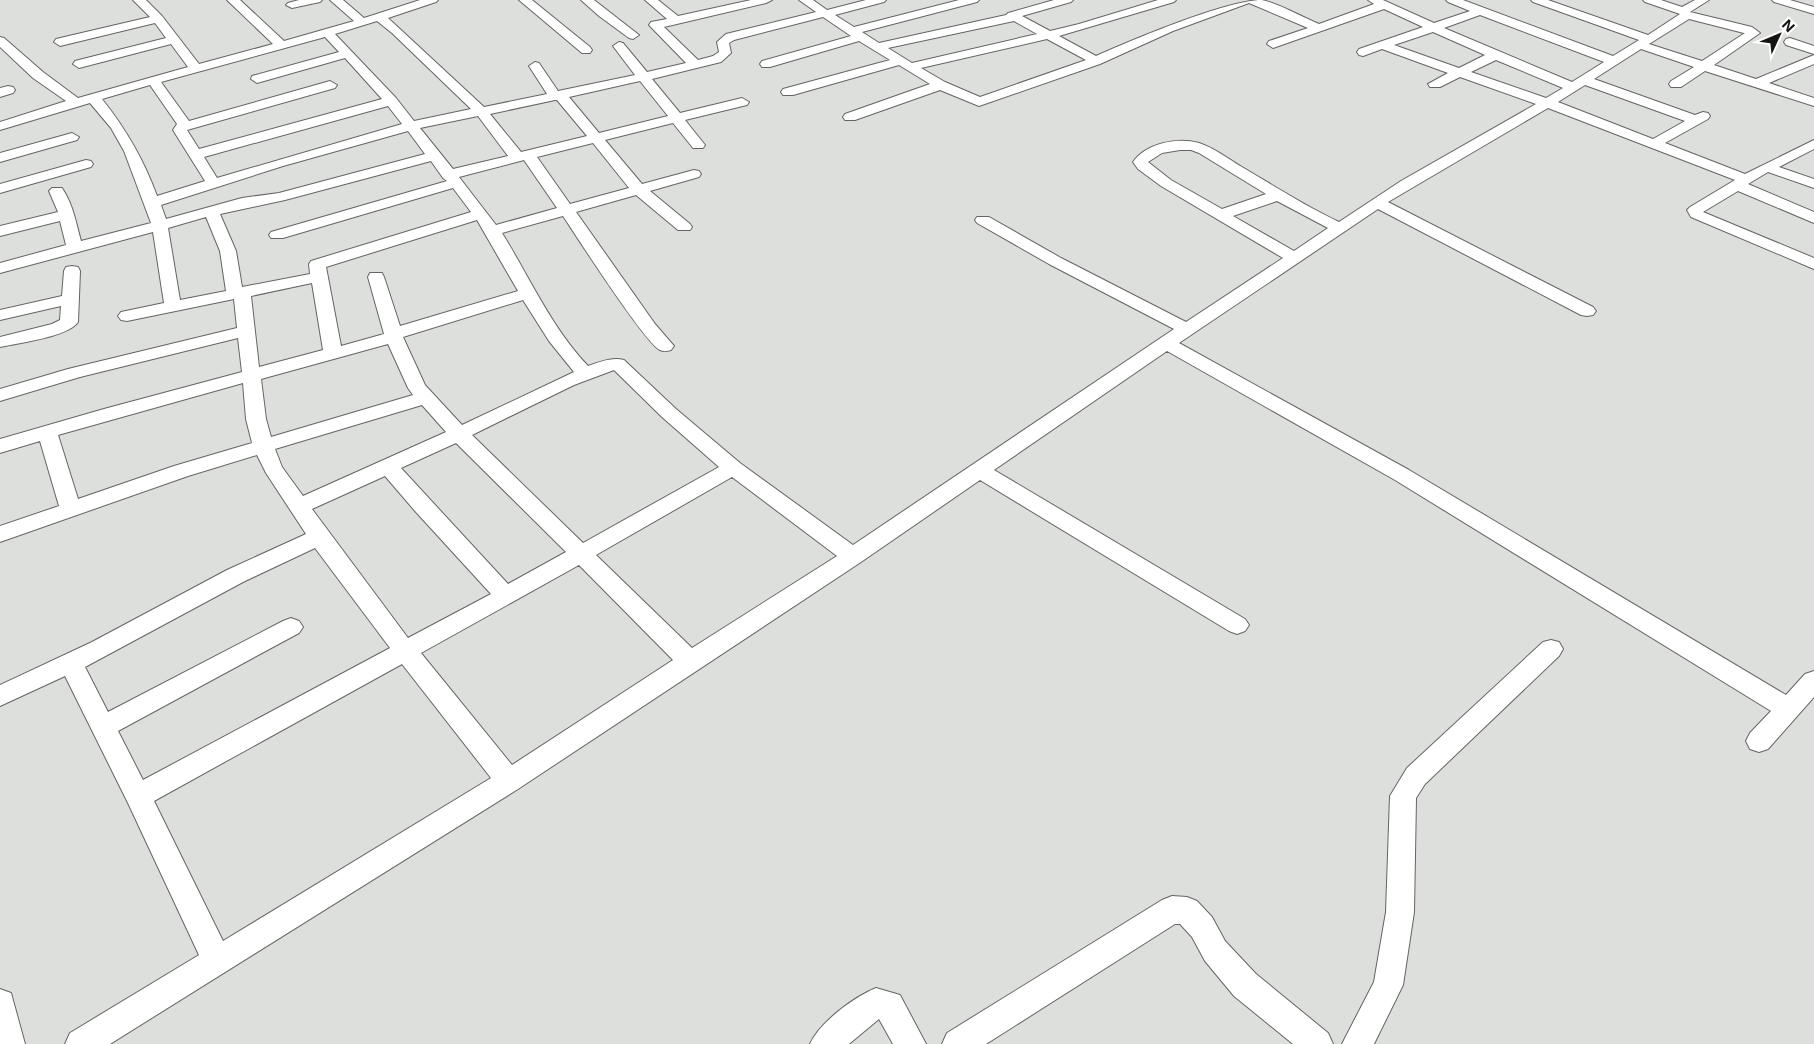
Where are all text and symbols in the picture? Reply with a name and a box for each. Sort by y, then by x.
north arrow [1754,10,1804,60]
text: N [1779,16,1799,35]

